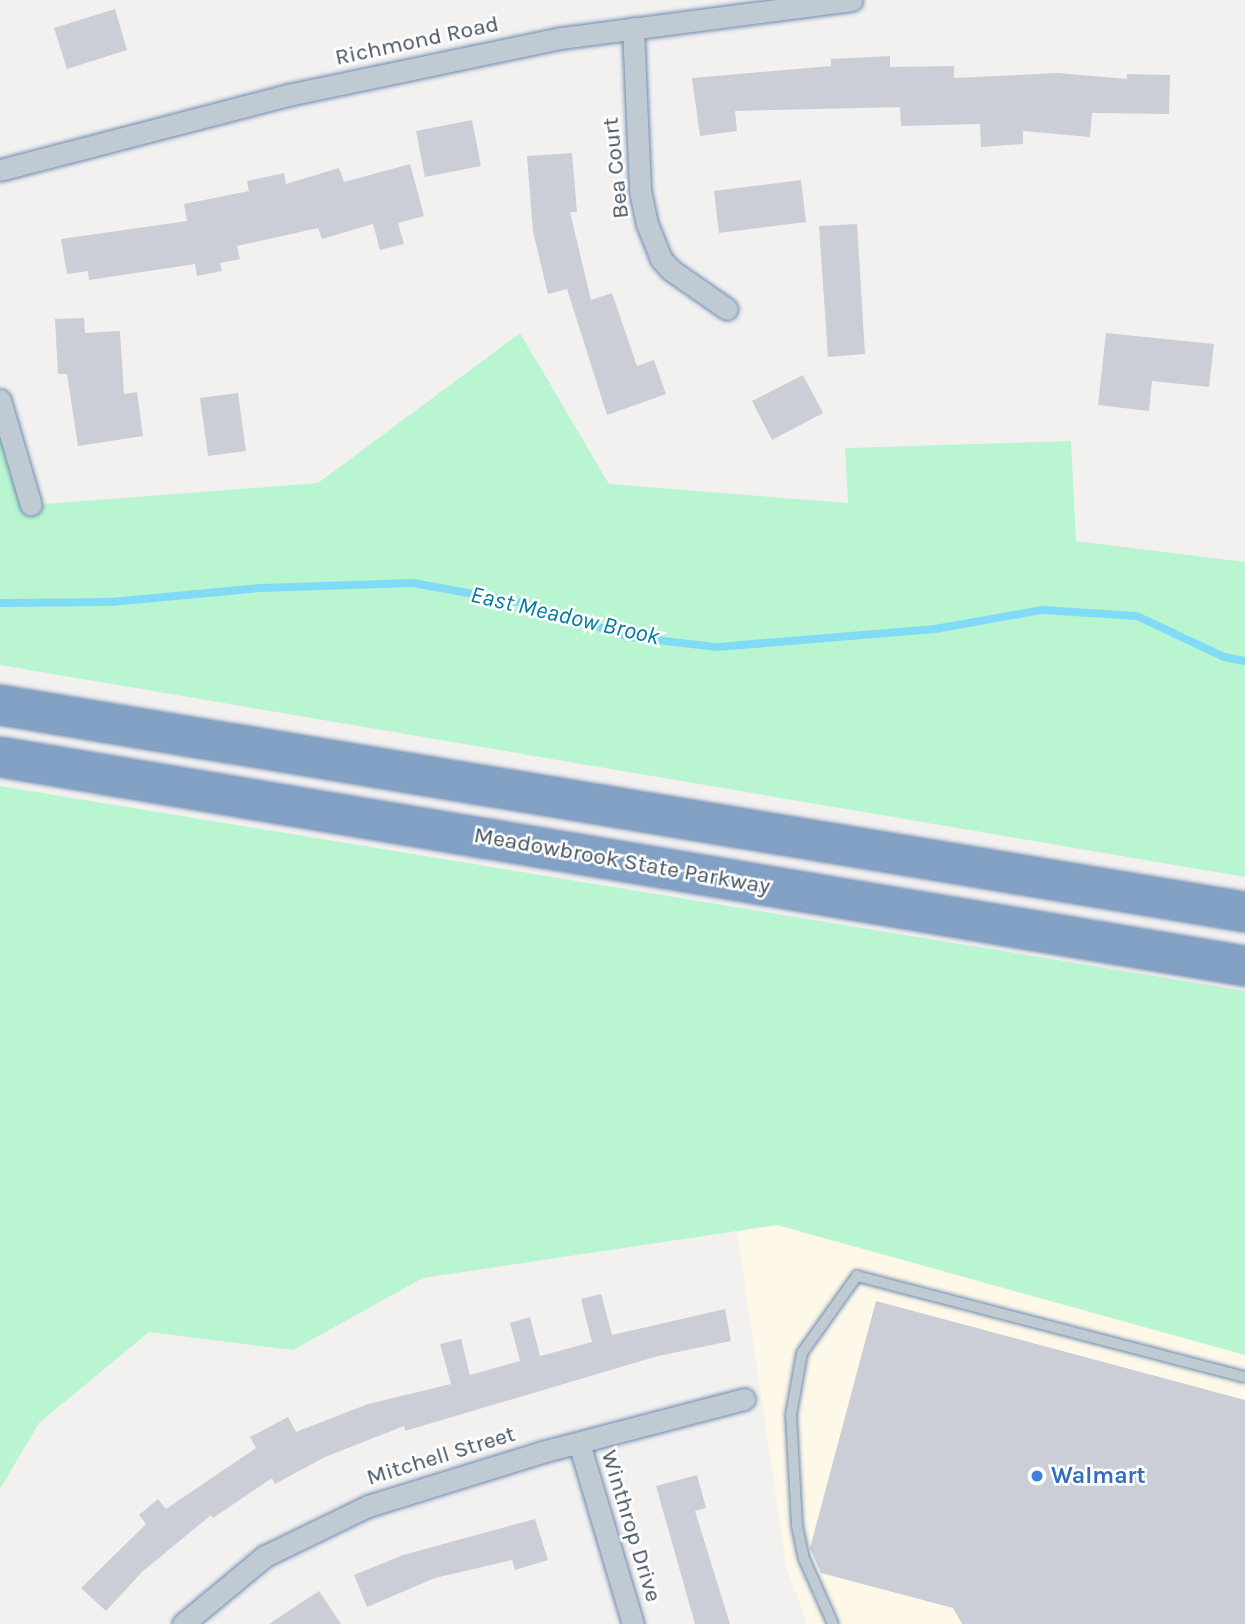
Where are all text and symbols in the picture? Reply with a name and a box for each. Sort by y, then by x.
street label: Richmond Road [333,10,501,72]
street label: Bea Court [597,116,635,220]
water label: East Meadow Brook [468,580,662,652]
street label: Meadowbrook State Parkway [472,821,772,901]
street label: Mitchell Street [363,1420,519,1492]
street label: Winthrop Drive [595,1447,667,1605]
place label: Walmart [1051,1462,1146,1490]
marker: Walmart [1029,1468,1045,1484]

